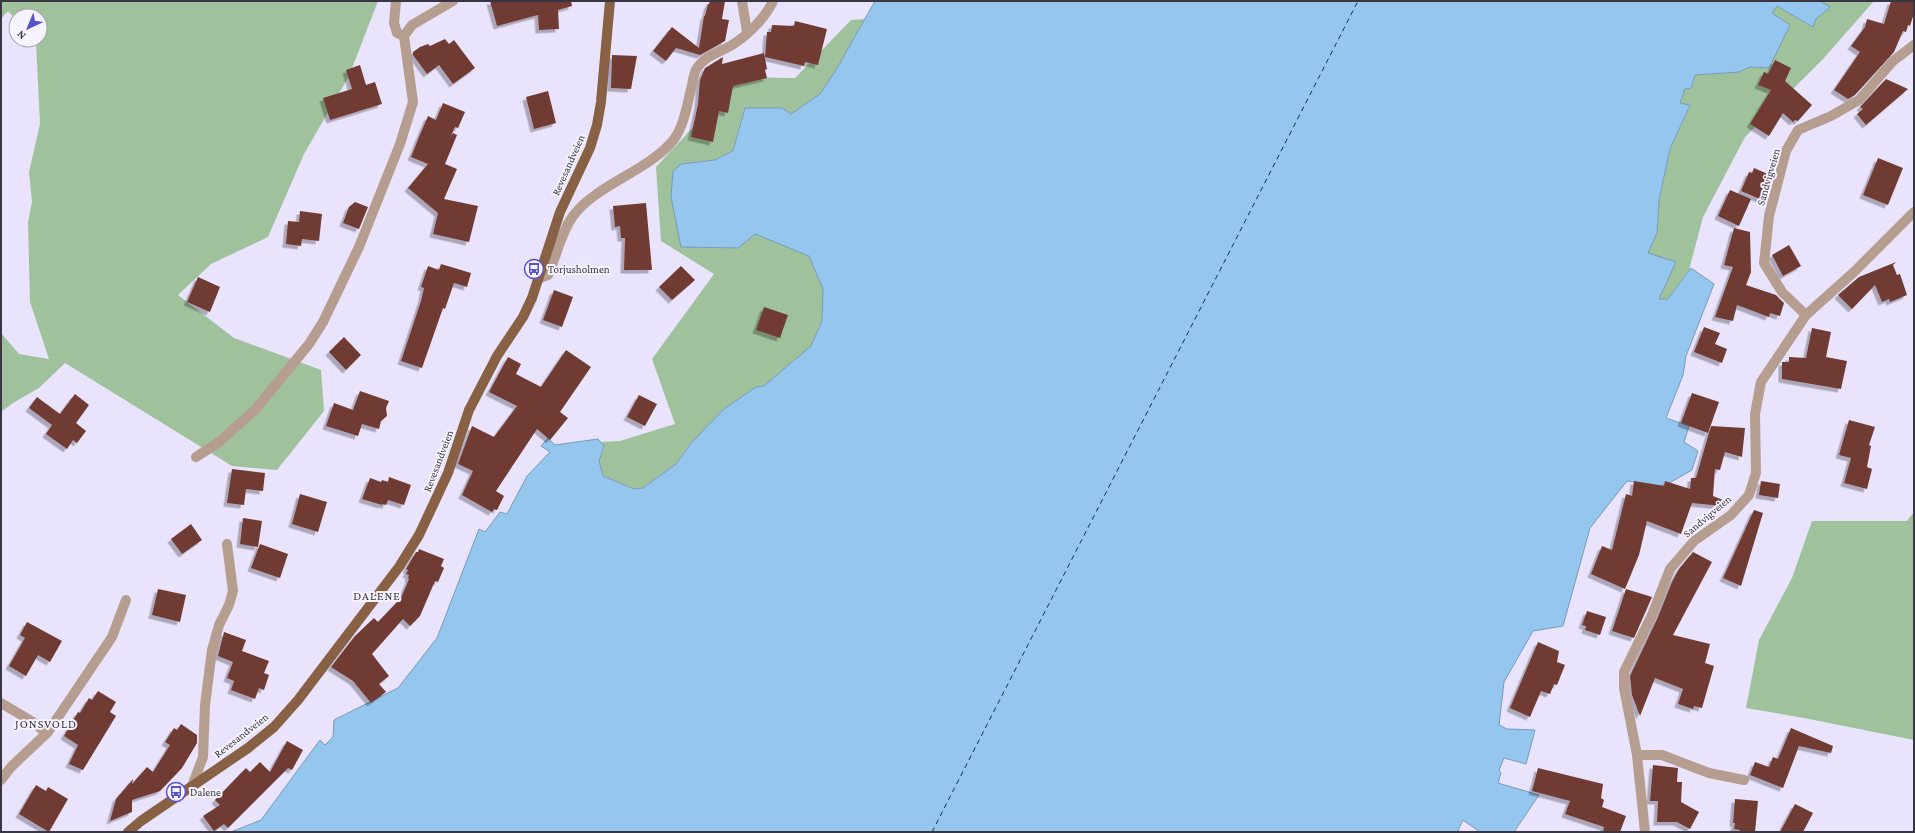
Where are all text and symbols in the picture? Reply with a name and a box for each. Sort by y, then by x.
north arrow [8,8,48,48]
text: N [14,28,28,42]
street label: Revesandveien [549,133,587,197]
street label: Sandvigveien [1754,147,1783,207]
bus stop icon: Torjusholmen [523,258,545,280]
place label: Torjusholmen [548,263,610,276]
street label: Revesandveien [421,428,455,494]
street label: Sandvigveien [1681,492,1734,540]
district label: DALENE [353,589,401,603]
street label: Revesandveien [212,710,270,760]
district label: JONSVOLD [14,717,77,731]
bus stop icon: Dalene [165,781,187,803]
place label: Dalene [190,786,221,798]

